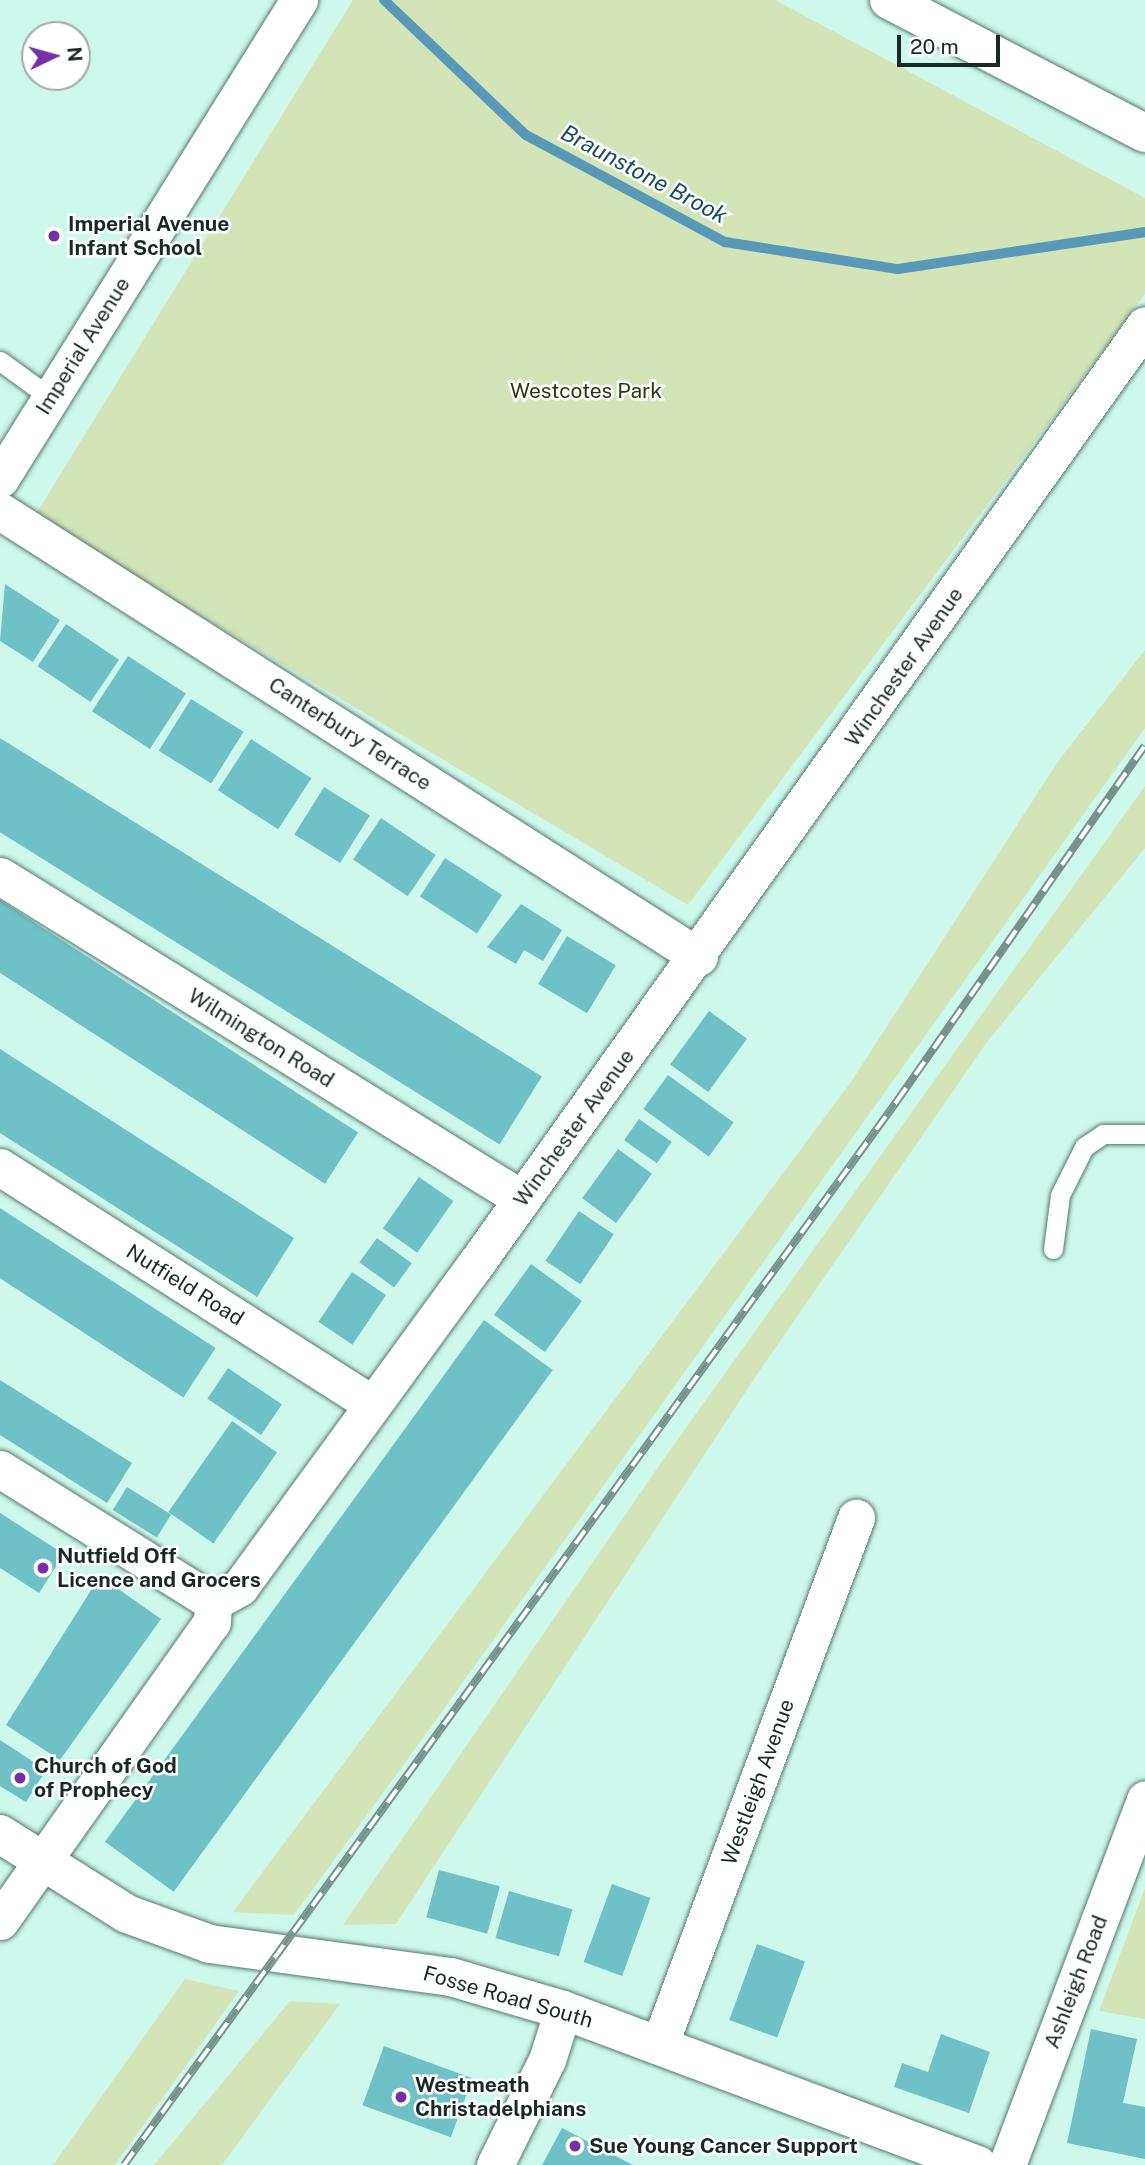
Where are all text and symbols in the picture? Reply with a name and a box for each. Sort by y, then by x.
north arrow [21,21,91,91]
scale bar [900,21,1003,65]
text: 20 m [910,34,959,59]
text: N [63,46,87,63]
water label: Braunstone Brook [556,119,732,229]
place label: Imperial Avenue Infant School [68,211,229,261]
marker: Imperial Avenue Infant School [46,228,62,244]
street label: Imperial Avenue [31,273,135,419]
park label: Westcotes Park [510,378,662,404]
street label: Winchester Avenue [840,583,968,751]
street label: Canterbury Terrace [264,672,436,796]
street label: Wilmington Road [183,983,339,1093]
street label: Winchester Avenue [508,1044,640,1212]
street label: Nutfield Road [122,1239,248,1331]
place label: Nutfield Off Licence and Grocers [57,1543,261,1593]
marker: Nutfield Off Licence and Grocers [35,1560,51,1576]
street label: Westleigh Avenue [716,1696,800,1868]
place label: Church of God of Prophecy [34,1753,177,1803]
marker: Church of God of Prophecy [12,1770,28,1786]
street label: Ashleigh Road [1039,1912,1113,2052]
street label: Fosse Road South [420,1961,596,2033]
place label: Westmeath Christadelphians [415,2072,586,2122]
marker: Westmeath Christadelphians [393,2089,409,2105]
place label: Sue Young Cancer Support [589,2133,858,2159]
marker: Sue Young Cancer Support [567,2138,583,2154]

